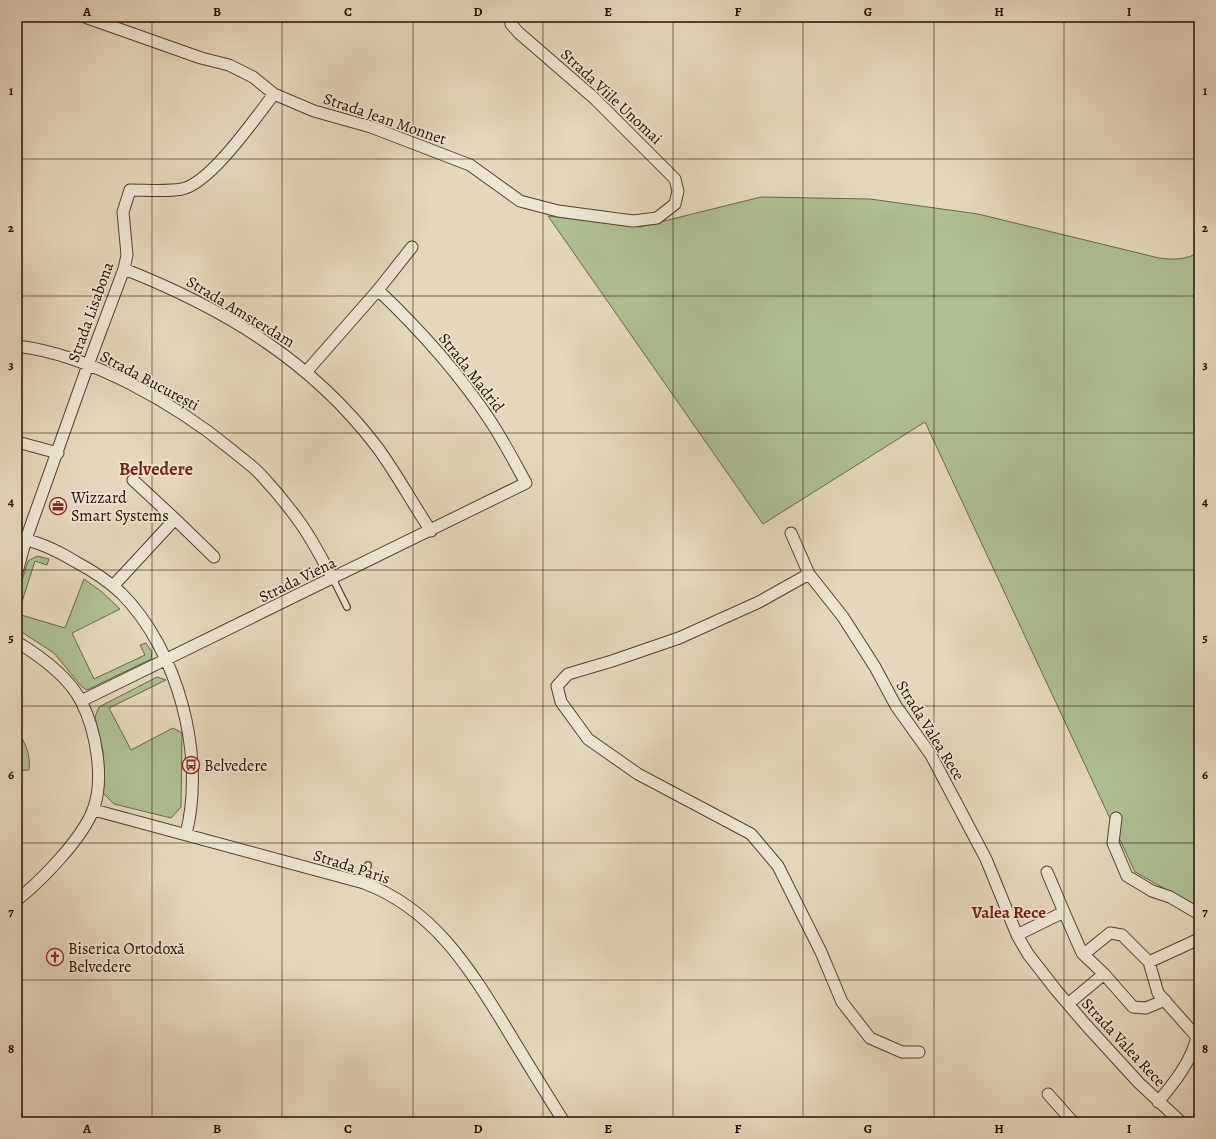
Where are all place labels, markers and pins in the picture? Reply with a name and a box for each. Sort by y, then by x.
place label: Wizzard Smart Systems [70,487,169,527]
office icon: Wizzard Smart Systems [48,496,68,516]
bus stop icon: Belvedere [181,755,201,775]
place label: Belvedere [204,755,267,777]
place label: Biserica Ortodoxă Belvedere [68,938,185,978]
church icon: Biserica Ortodoxă Belvedere [45,947,65,967]

